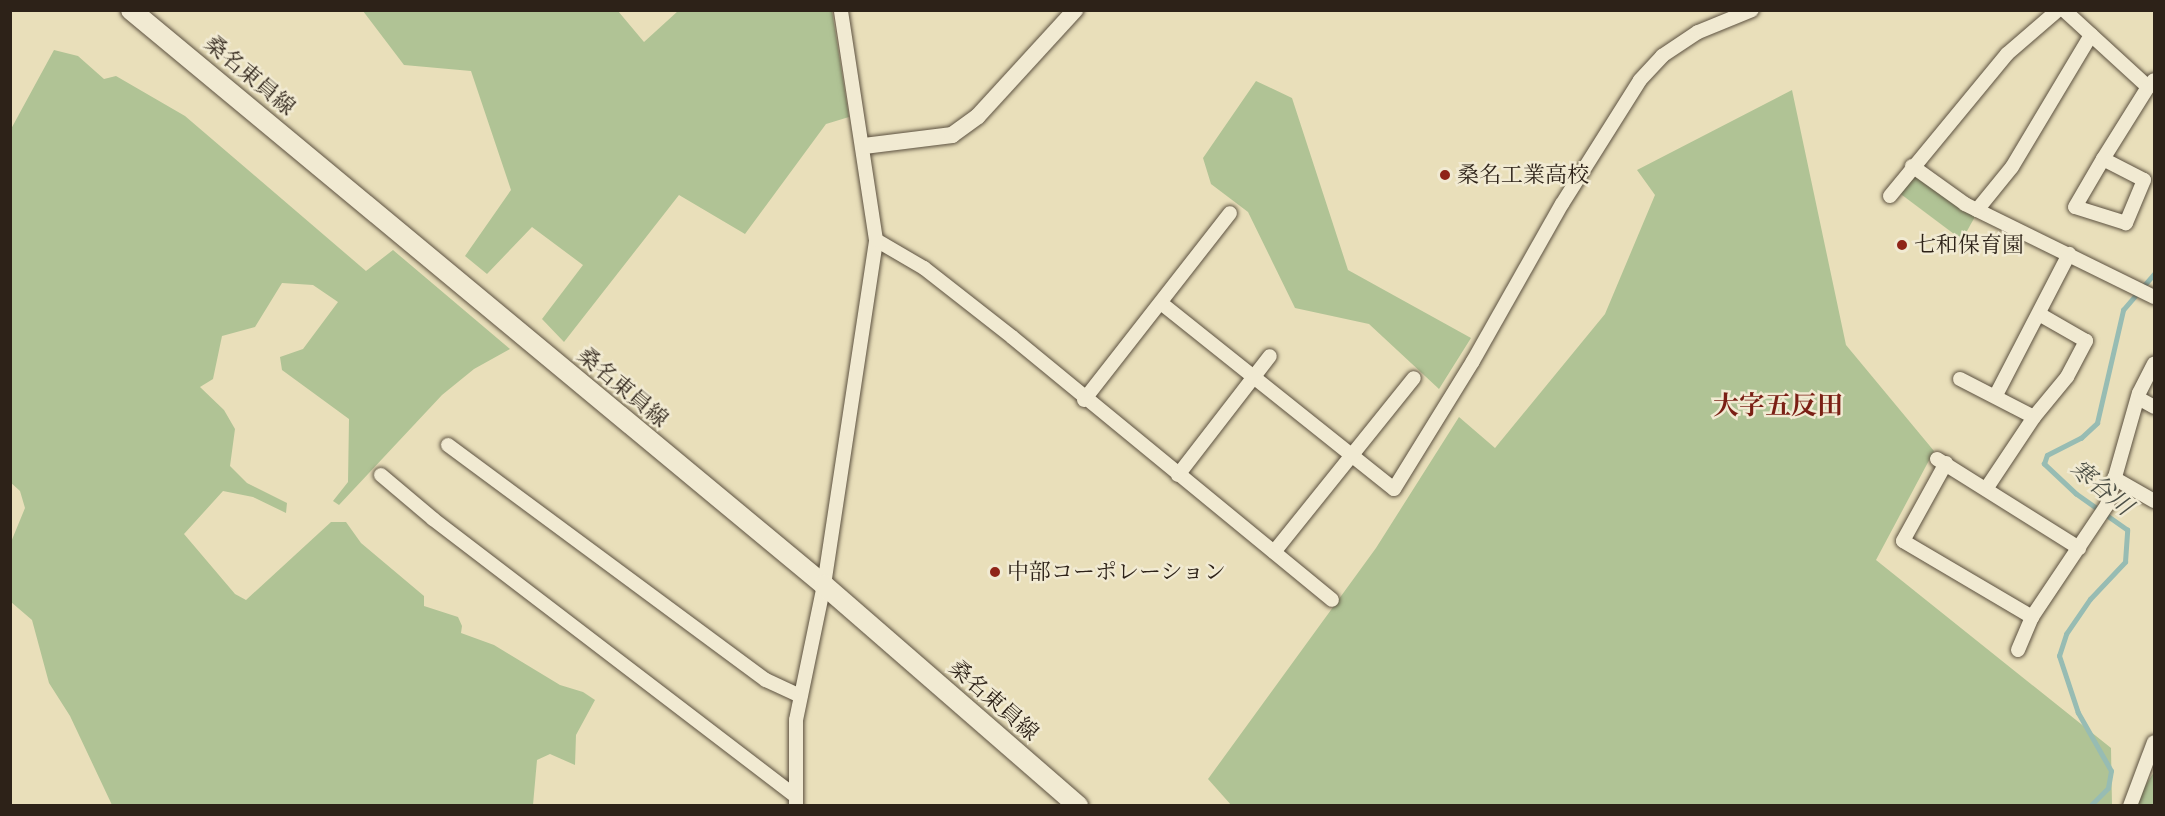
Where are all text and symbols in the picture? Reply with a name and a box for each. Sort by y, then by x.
street label: 桑名東員線 [199,30,301,120]
place label: 桑名工業高校 [1457,162,1589,188]
marker: 桑名工業高校 [1438,168,1452,182]
place label: 七和保育園 [1914,232,2024,258]
marker: 七和保育園 [1895,238,1909,252]
street label: 桑名東員線 [572,342,674,432]
district label: 大字五反田 [1713,390,1843,422]
water label: 寒谷川 [2064,454,2138,522]
place label: 中部コーポレーション [1007,559,1227,585]
marker: 中部コーポレーション [988,565,1002,579]
street label: 桑名東員線 [944,654,1044,746]

